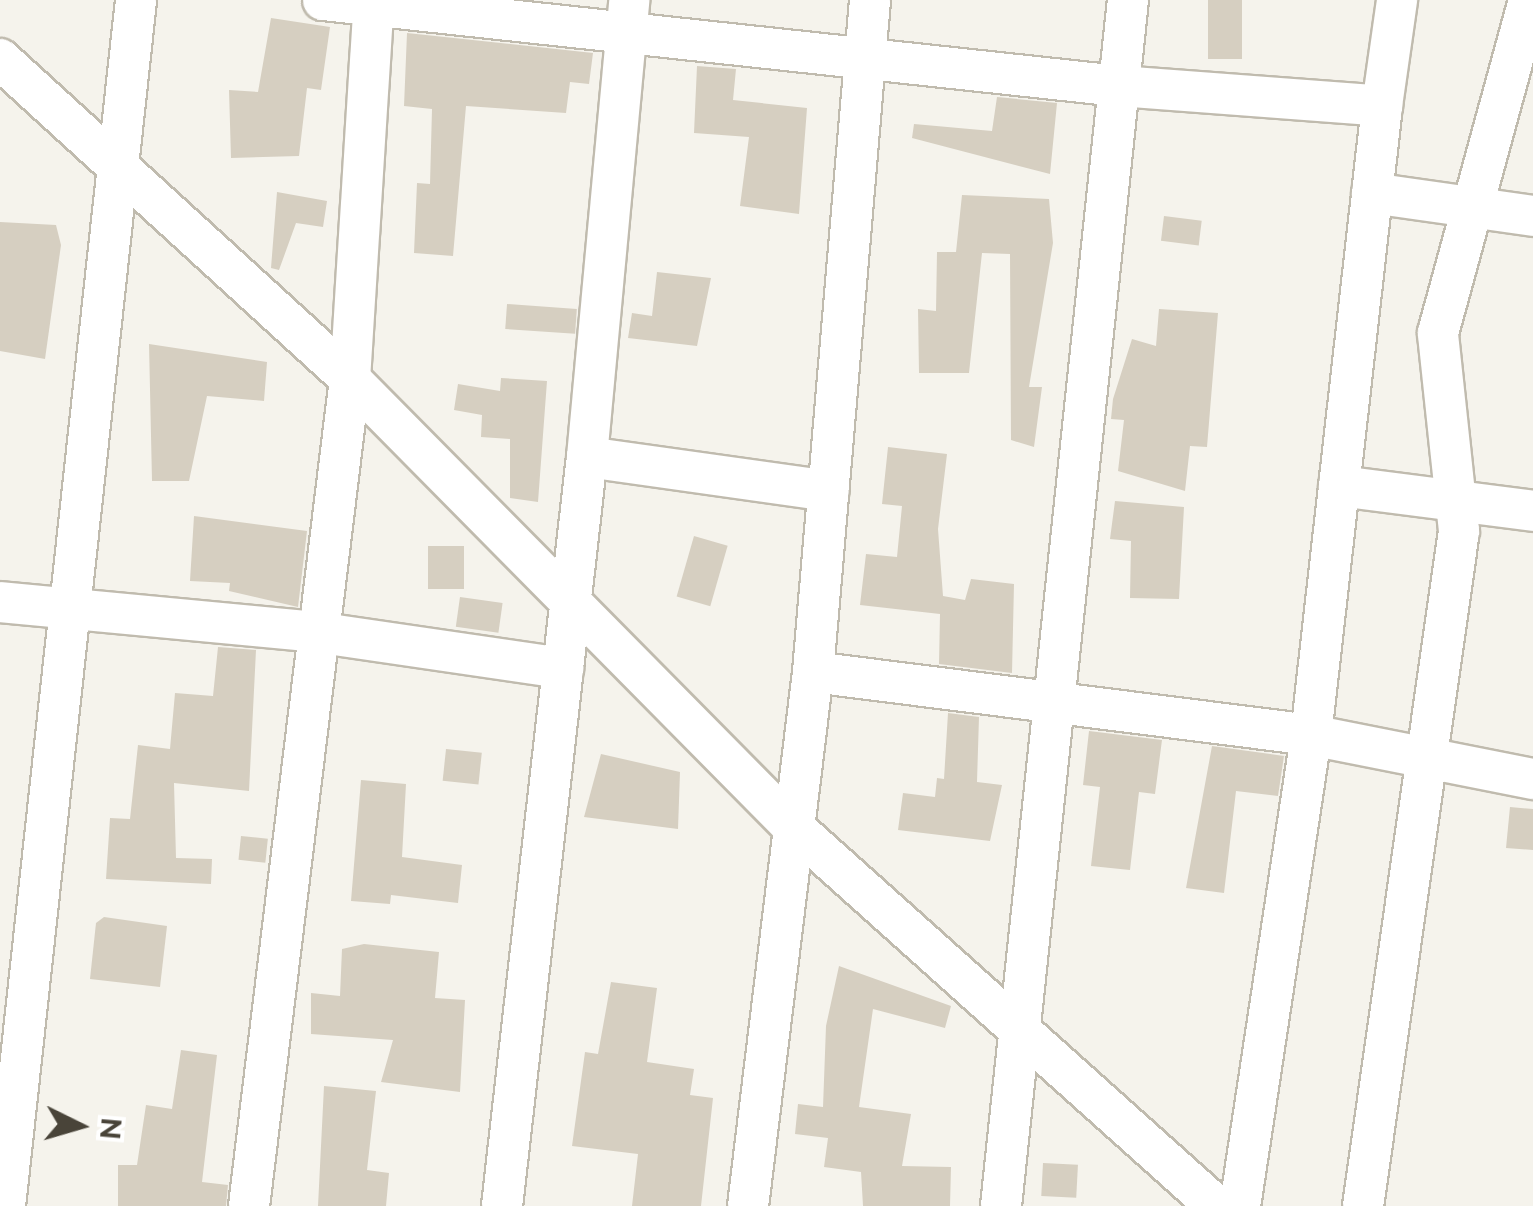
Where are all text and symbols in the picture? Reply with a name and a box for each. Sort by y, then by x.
north arrow [30,1076,130,1176]
text: N [93,1117,128,1141]

